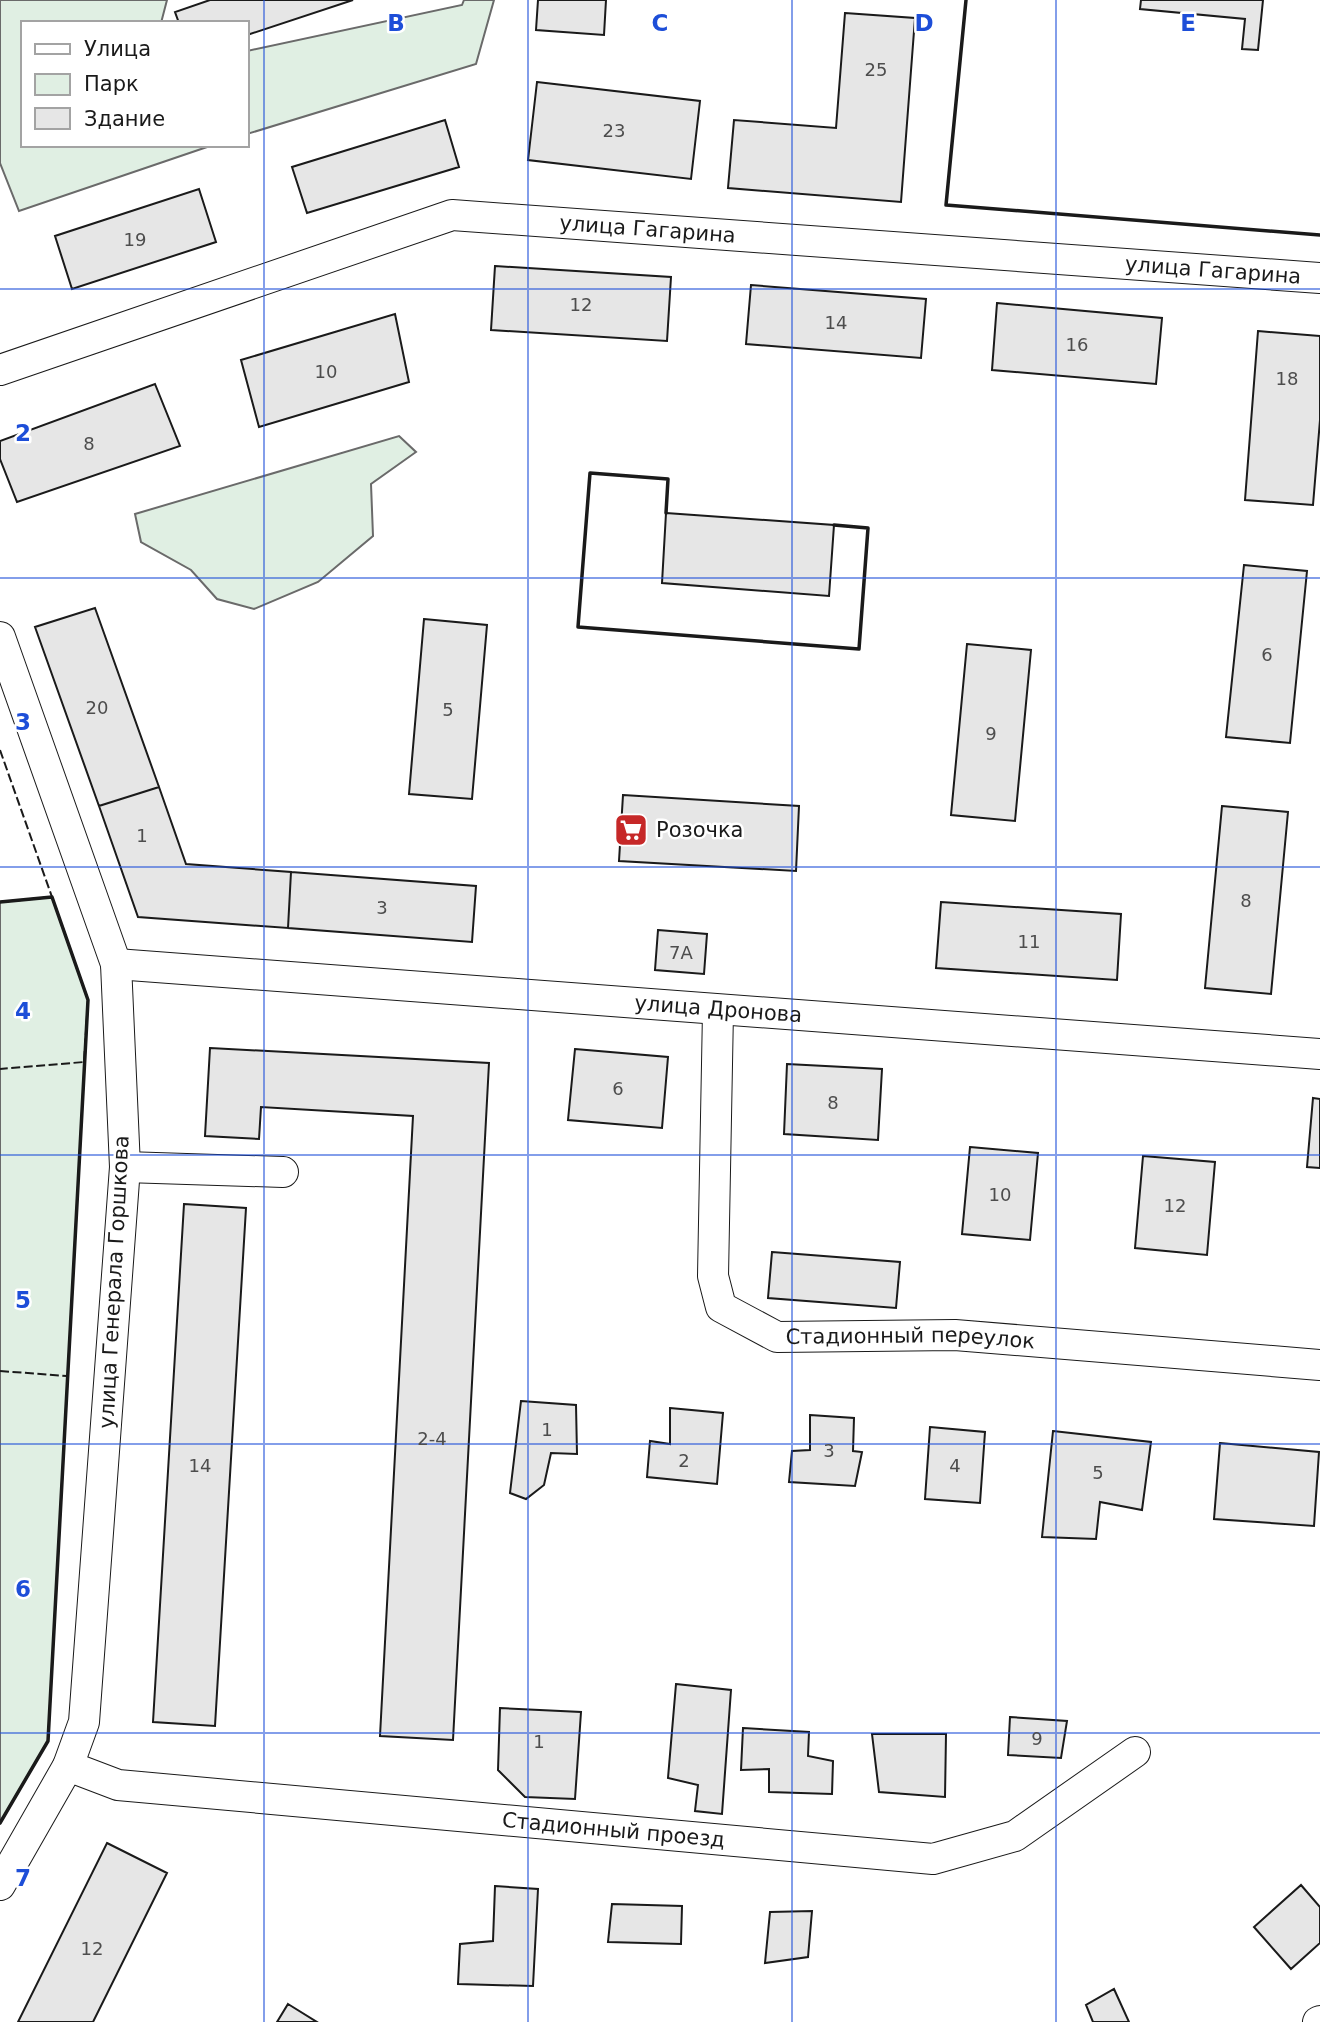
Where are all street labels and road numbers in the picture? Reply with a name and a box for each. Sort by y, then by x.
street label: улица Гагарина [559,211,737,248]
street label: улица Гагарина [1124,252,1302,289]
street label: улица Дронова [634,991,803,1027]
street label: улица Генерала Горшкова [94,1135,134,1429]
street label: Стадионный переулок [785,1323,1036,1354]
street label: Стадионный проезд [501,1808,726,1852]

